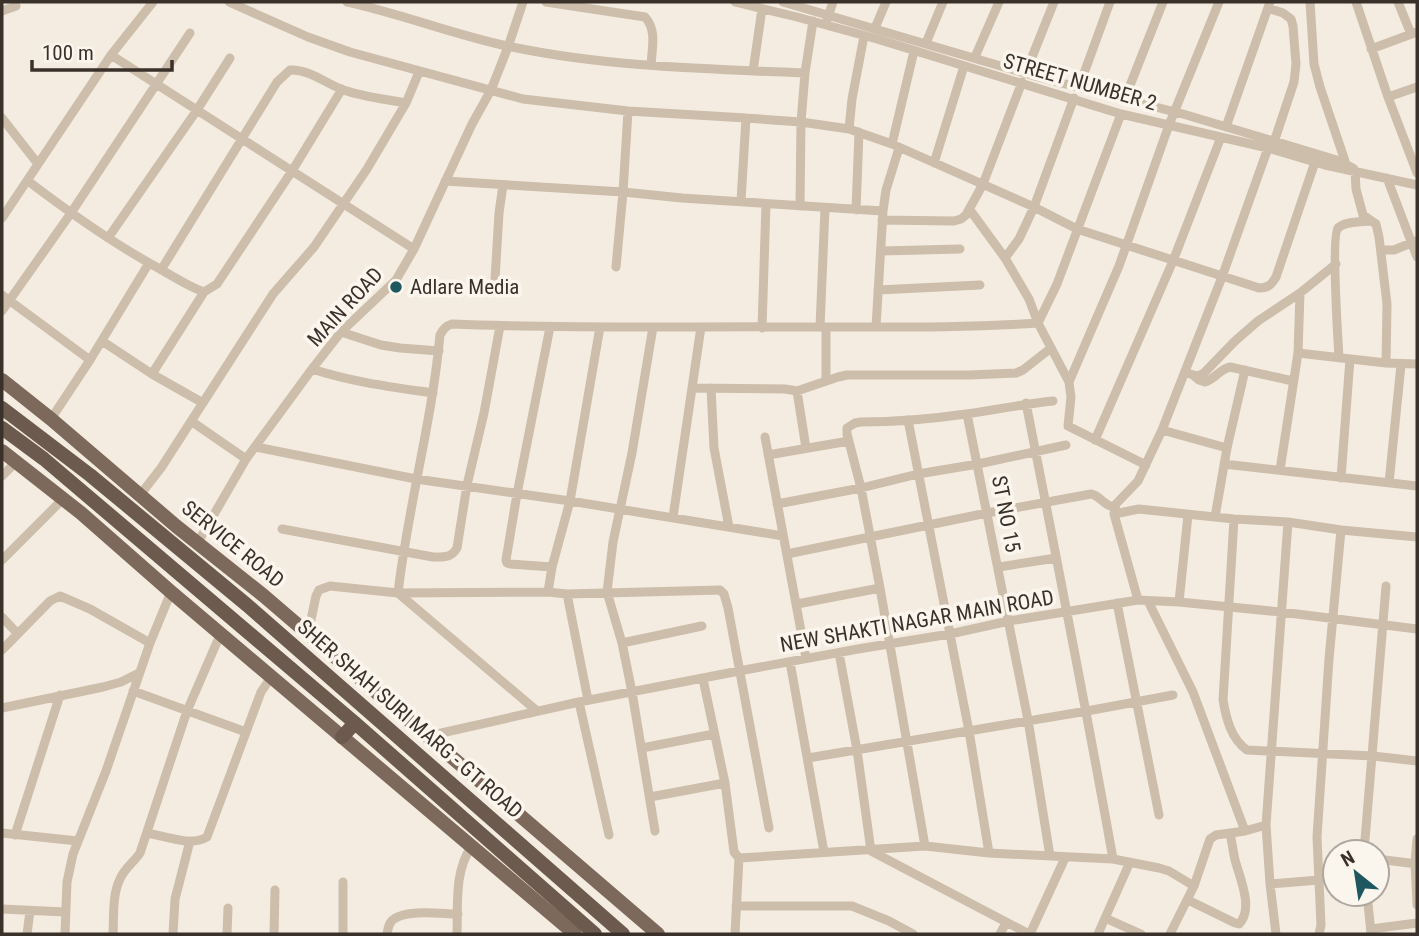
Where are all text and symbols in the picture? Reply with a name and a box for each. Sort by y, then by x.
scale bar [32,28,172,72]
text: 100 m [42,41,94,65]
street label: STREET NUMBER 2 [1001,49,1159,115]
street label: MAIN ROAD [303,263,387,351]
place label: Adlare Media [410,275,519,299]
marker: Adlare Media [388,279,404,295]
street label: ST NO 15 [987,474,1025,554]
street label: SERVICE ROAD [177,496,289,592]
street label: NEW SHAKTI NAGAR MAIN ROAD [778,585,1056,657]
street label: SHER SHAH SURI MARG - GT ROAD [293,615,527,823]
north arrow [1321,838,1391,908]
text: N [1337,846,1359,872]

